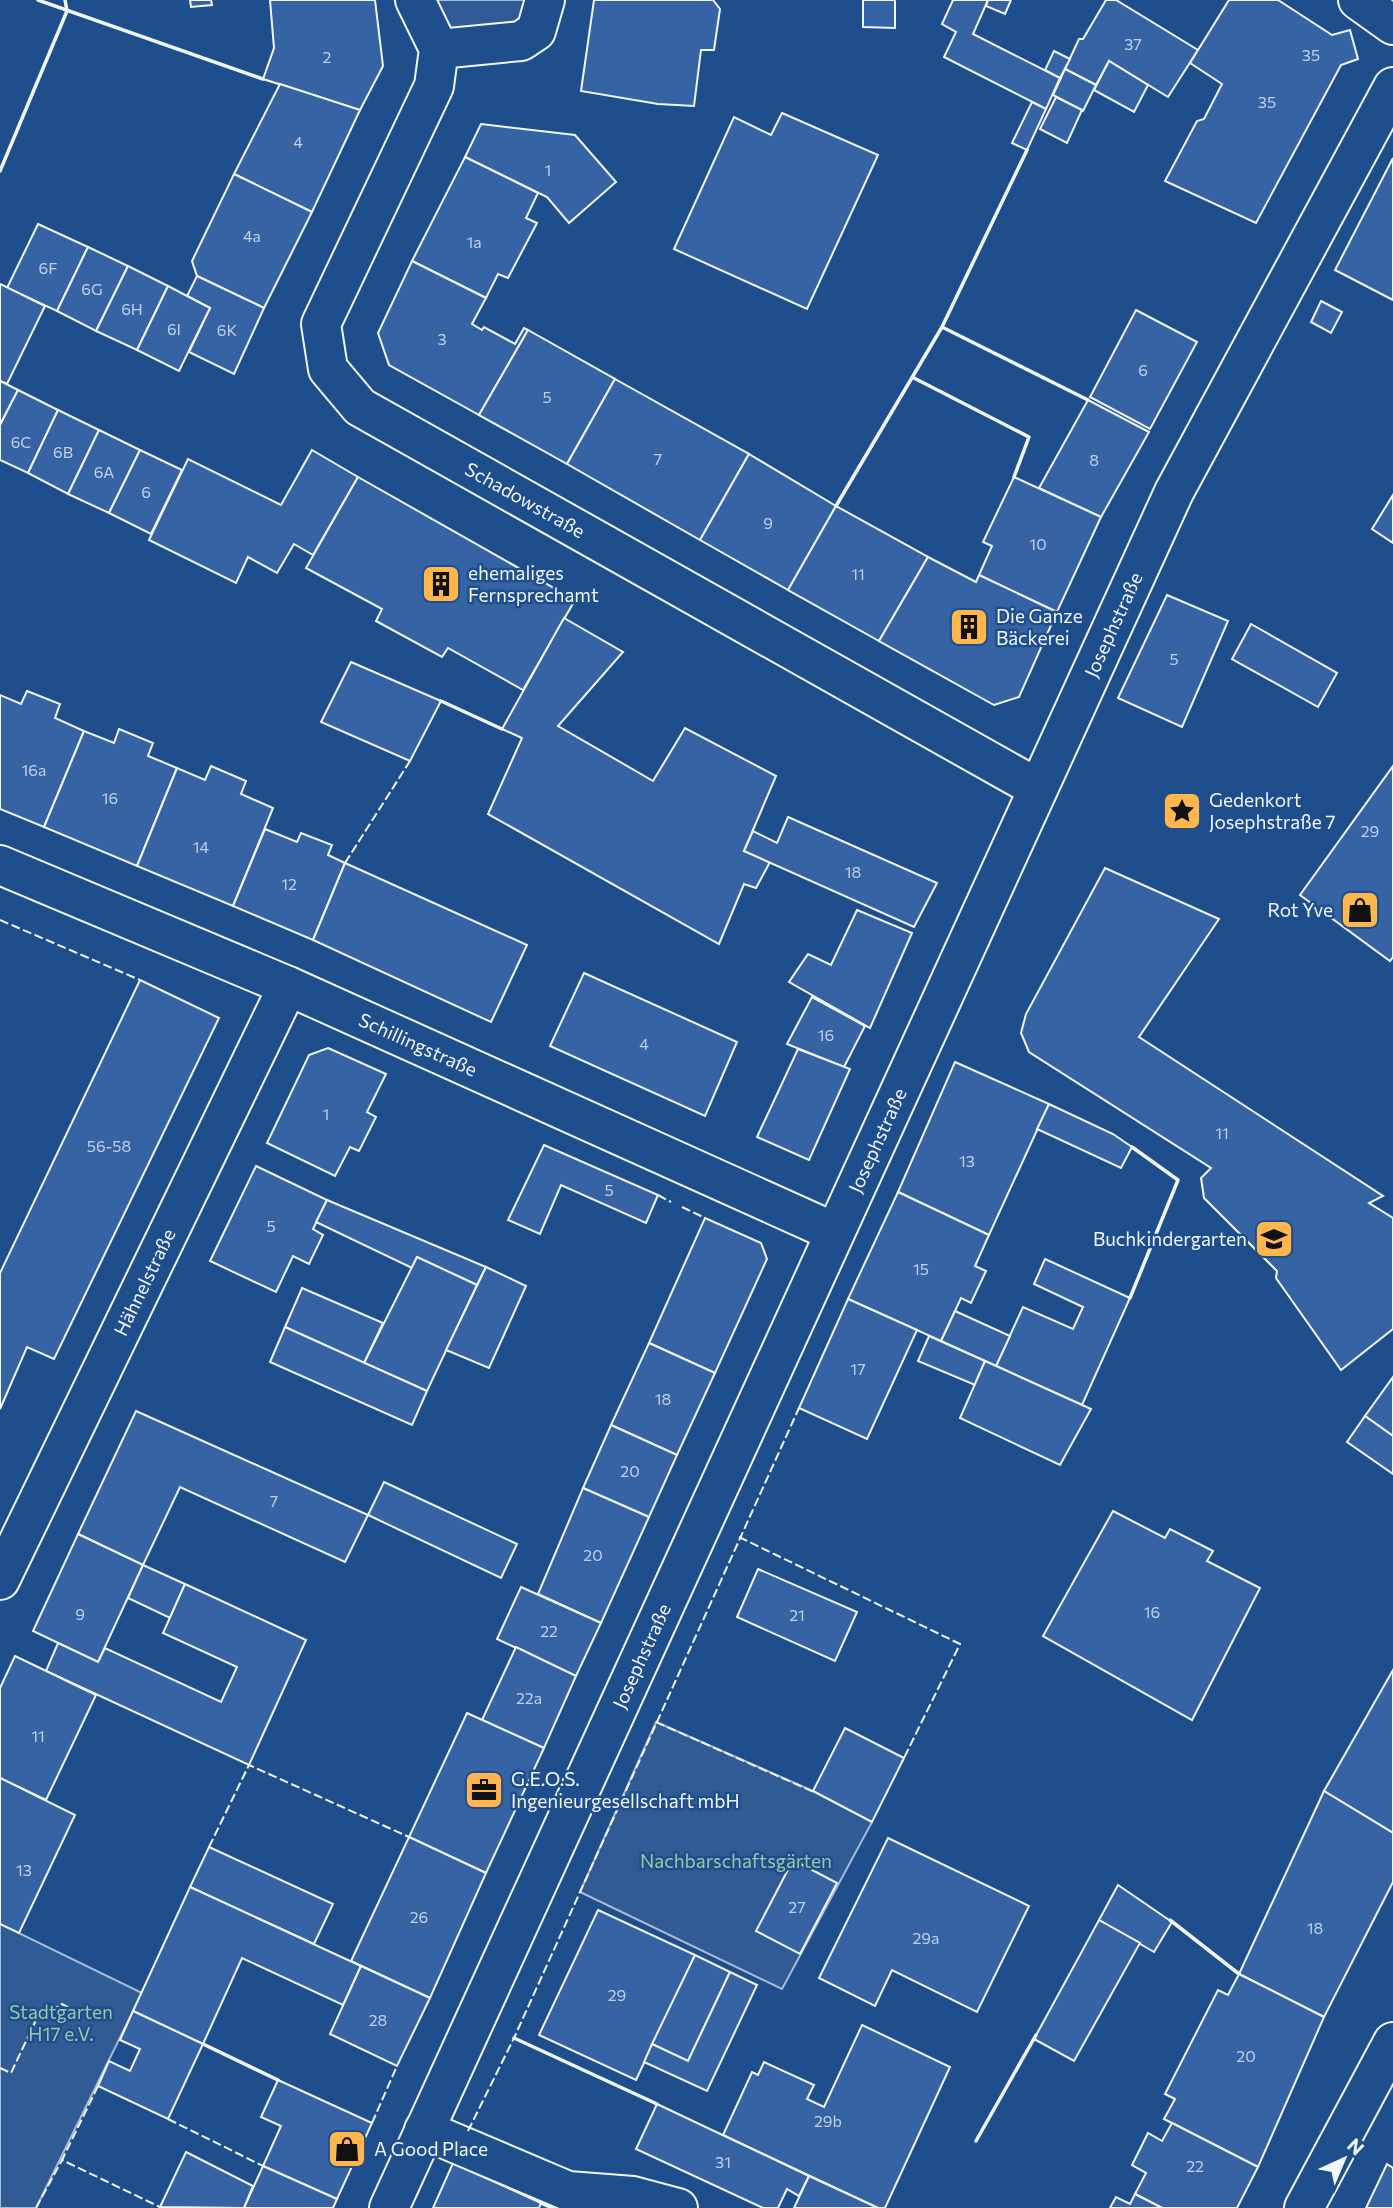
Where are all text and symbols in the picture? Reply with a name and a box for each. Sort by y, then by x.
house number: 37 [1124,34,1142,53]
house number: 35 [1302,45,1320,64]
house number: 2 [323,47,332,66]
house number: 35 [1258,92,1276,111]
house number: 4 [293,132,303,151]
house number: 1 [545,160,551,179]
house number: 4a [243,226,261,245]
house number: 1a [466,232,482,251]
house number: 6F [39,258,57,277]
house number: 6G [81,279,103,298]
house number: 6H [121,299,143,318]
house number: 6I [167,319,181,338]
house number: 6K [217,320,237,339]
house number: 3 [437,329,447,348]
house number: 6 [1138,360,1148,379]
house number: 5 [542,387,552,406]
house number: 6C [11,432,31,451]
house number: 6B [53,442,73,461]
house number: 7 [654,449,662,468]
house number: 8 [1089,450,1099,469]
street label: Schadowstraße [461,457,589,542]
house number: 6A [94,462,114,481]
house number: 6 [141,482,151,501]
house number: 9 [763,513,773,532]
house number: 10 [1029,534,1047,553]
place label: ehemaliges Fernsprechamt [468,561,599,606]
building icon: ehemaliges Fernsprechamt [420,563,462,605]
house number: 11 [851,564,865,583]
street label: Josephstraße [1079,569,1147,681]
place label: Die Ganze Bäckerei [996,604,1083,649]
building icon: Die Ganze Bäckerei [948,606,990,648]
house number: 5 [1169,649,1179,668]
house number: 16a [22,760,46,779]
house number: 16 [102,788,118,807]
place label: Gedenkort Josephstraße 7 [1209,788,1335,833]
place icon: Gedenkort Josephstraße 7 [1161,790,1203,832]
house number: 29 [1361,821,1379,840]
house number: 14 [193,837,210,856]
house number: 18 [845,862,861,881]
house number: 12 [281,874,297,893]
shop icon: Rot Yve [1339,889,1381,931]
place label: Rot Yve [1268,898,1333,921]
street label: Schillingstraße [355,1007,481,1081]
house number: 16 [818,1025,834,1044]
house number: 4 [639,1034,649,1053]
street label: Josephstraße [843,1084,911,1196]
house number: 1 [323,1104,329,1123]
house number: 11 [1215,1123,1229,1142]
house number: 56-58 [87,1136,131,1155]
house number: 13 [959,1151,975,1170]
house number: 5 [604,1180,614,1199]
house number: 5 [266,1216,276,1235]
school or university icon: Buchkindergarten [1253,1218,1295,1260]
street label: Hähnelstraße [108,1225,180,1339]
place label: Buchkindergarten [1093,1227,1247,1250]
house number: 15 [913,1259,929,1278]
house number: 17 [850,1359,866,1378]
house number: 18 [655,1389,671,1408]
house number: 20 [620,1461,640,1480]
house number: 7 [270,1491,278,1510]
house number: 20 [583,1545,603,1564]
street label: Josephstraße [607,1600,675,1712]
house number: 16 [1144,1602,1160,1621]
house number: 9 [75,1604,85,1623]
house number: 21 [789,1605,805,1624]
house number: 22 [540,1621,558,1640]
house number: 22a [516,1688,542,1707]
house number: 11 [31,1726,45,1745]
place label: G.E.O.S. Ingenieurgesellschaft mbH [511,1767,740,1812]
office icon: G.E.O.S. Ingenieurgesellschaft mbH [463,1769,505,1811]
park label: Nachbarschaftsgärten [640,1849,832,1872]
house number: 13 [16,1860,32,1879]
house number: 27 [788,1897,806,1916]
house number: 26 [410,1907,428,1926]
house number: 18 [1307,1918,1323,1937]
house number: 29a [913,1928,939,1947]
house number: 29 [608,1985,626,2004]
park label: Stadtgarten H17 e.V. [9,2000,113,2045]
house number: 28 [369,2010,387,2029]
house number: 20 [1236,2046,1256,2065]
house number: 29b [814,2111,842,2130]
north arrow [1309,2124,1379,2194]
shop icon: A Good Place [326,2128,368,2170]
text: N [1343,2133,1369,2160]
place label: A Good Place [374,2137,488,2160]
house number: 31 [715,2152,731,2171]
house number: 22 [1186,2156,1204,2175]

